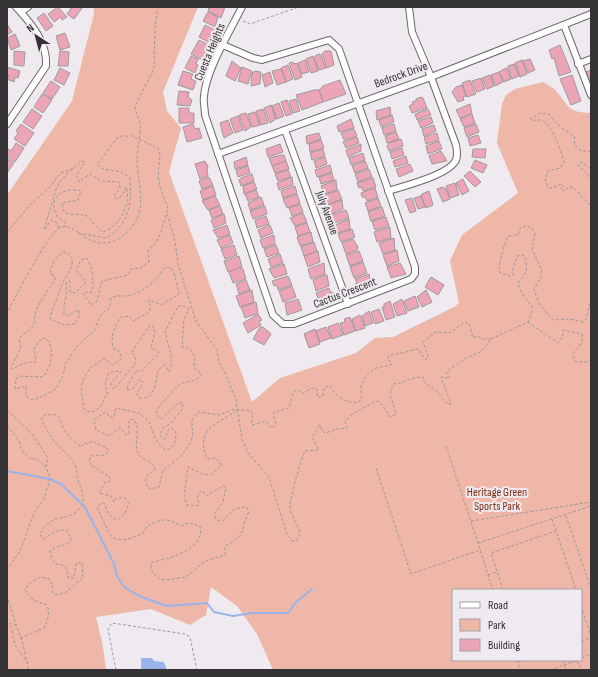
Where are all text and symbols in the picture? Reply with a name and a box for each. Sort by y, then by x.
north arrow [16,16,56,56]
text: N [24,21,37,35]
street label: Cuesta Heights [191,21,229,83]
street label: Bedrock Drive [372,58,430,92]
street label: July Avenue [312,188,342,237]
street label: Cactus Crescent [311,274,379,312]
park label: Heritage Green Sports Park [467,485,527,514]
legend [452,589,582,661]
text: Road [488,598,508,613]
text: Park [488,618,506,633]
text: Building [488,638,520,653]

